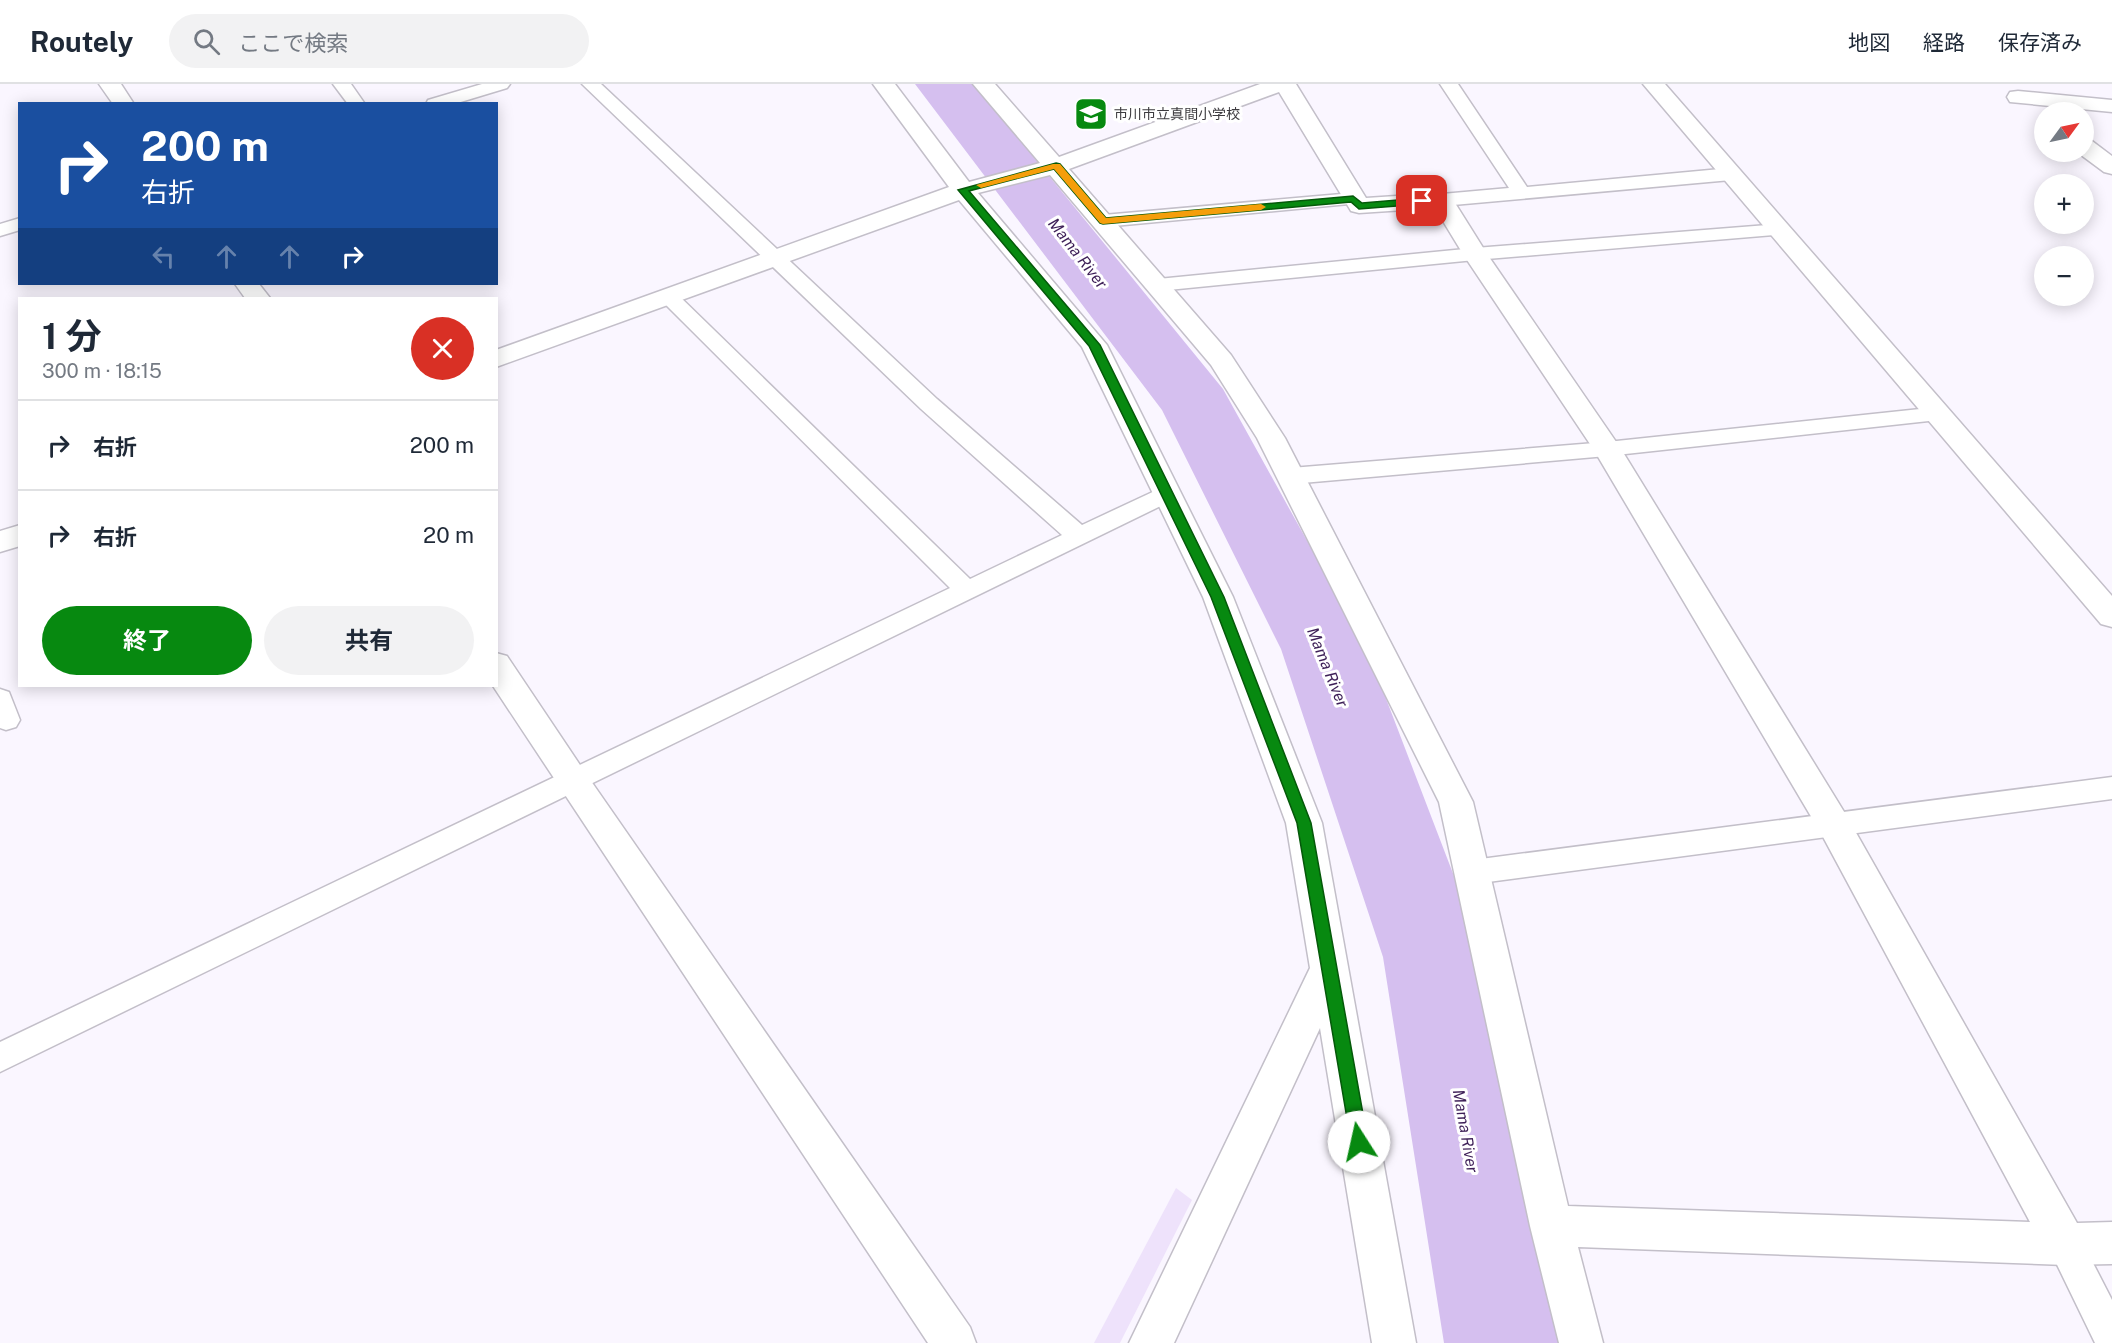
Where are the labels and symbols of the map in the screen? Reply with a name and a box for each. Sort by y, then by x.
school or university icon: 市川市立真間小学校 [1073,96,1109,132]
north arrow [2034,102,2094,162]
place label: 市川市立真間小学校 [1114,106,1240,122]
pin [1396,175,1447,226]
water label: Mama River [1044,214,1112,293]
water label: Mama River [1303,625,1352,711]
water label: Mama River [1449,1088,1482,1175]
position arrow [1327,1110,1391,1174]

